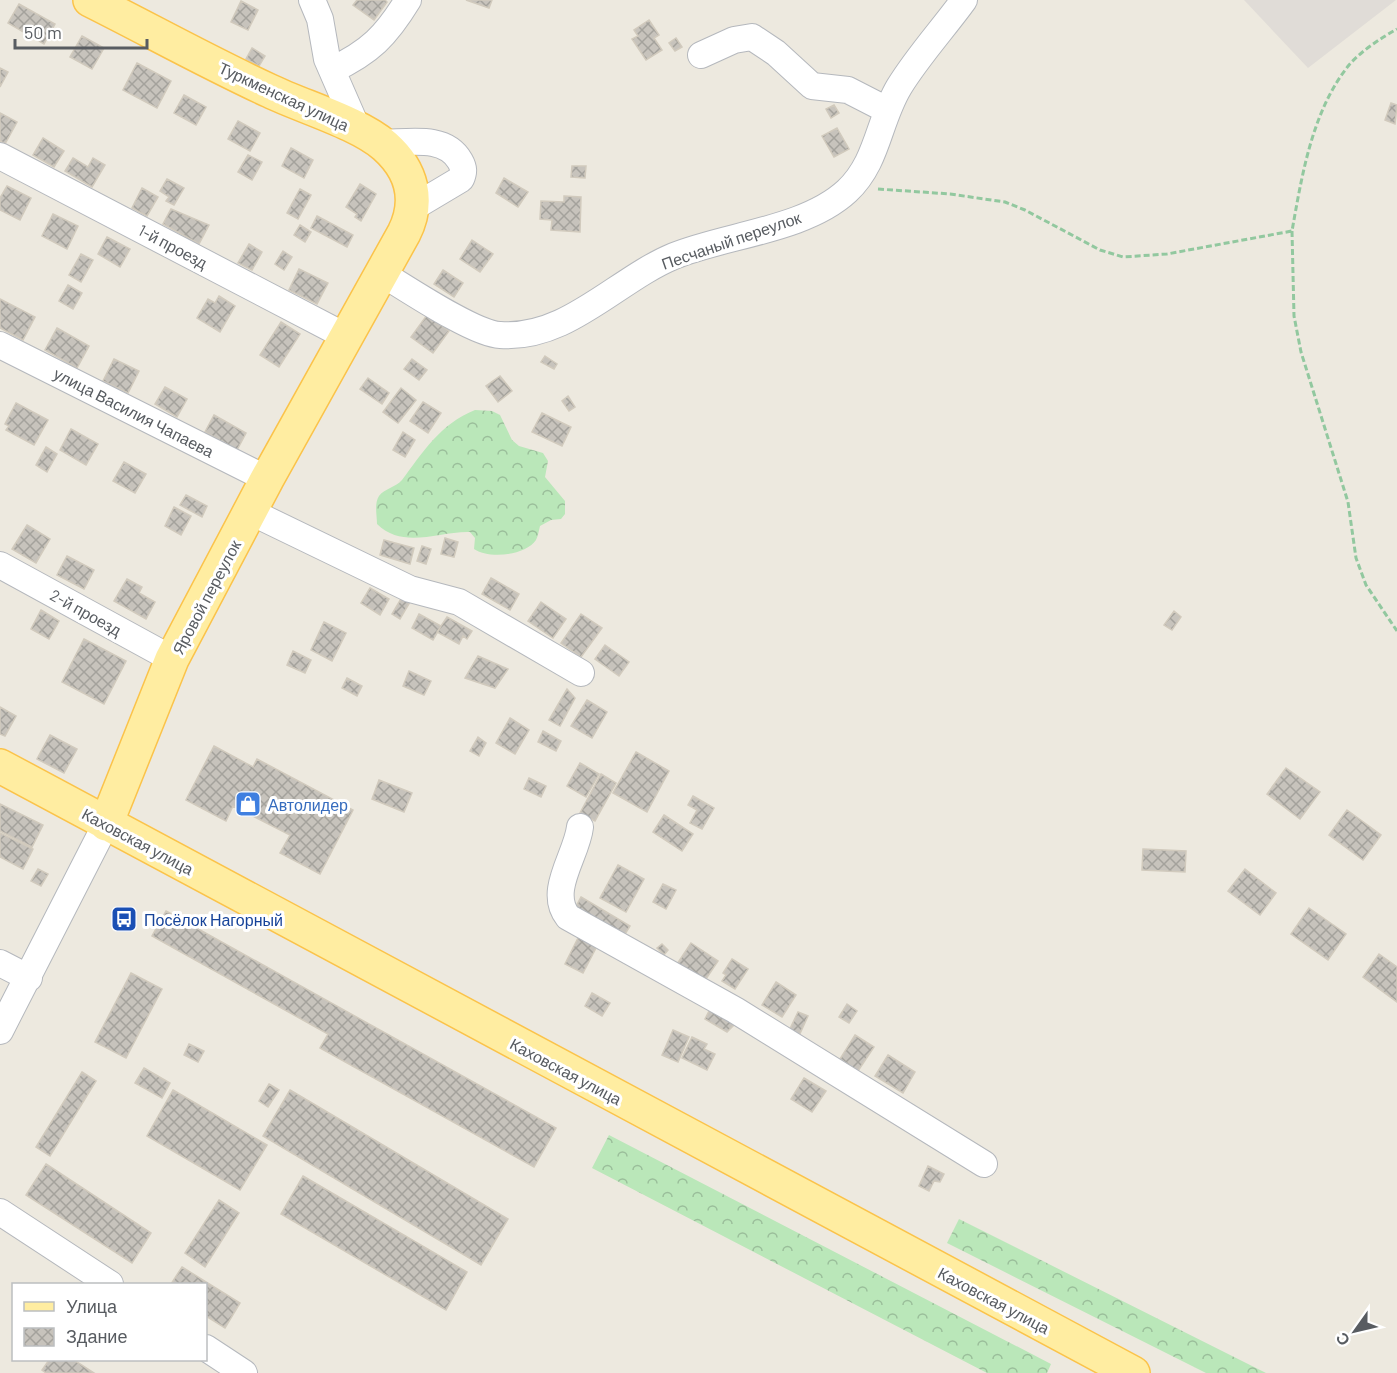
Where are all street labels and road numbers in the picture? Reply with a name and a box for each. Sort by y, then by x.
street label: Туркменская улица [216,58,352,135]
street label: Песчаный переулок [659,207,804,273]
street label: 1-й проезд [135,220,211,272]
street label: улица Василия Чапаева [51,363,217,461]
street label: Яровой переулок [168,536,245,658]
street label: 2-й проезд [47,585,125,640]
street label: Каховская улица [79,804,197,878]
street label: Каховская улица [507,1034,625,1108]
street label: Каховская улица [935,1263,1053,1337]

